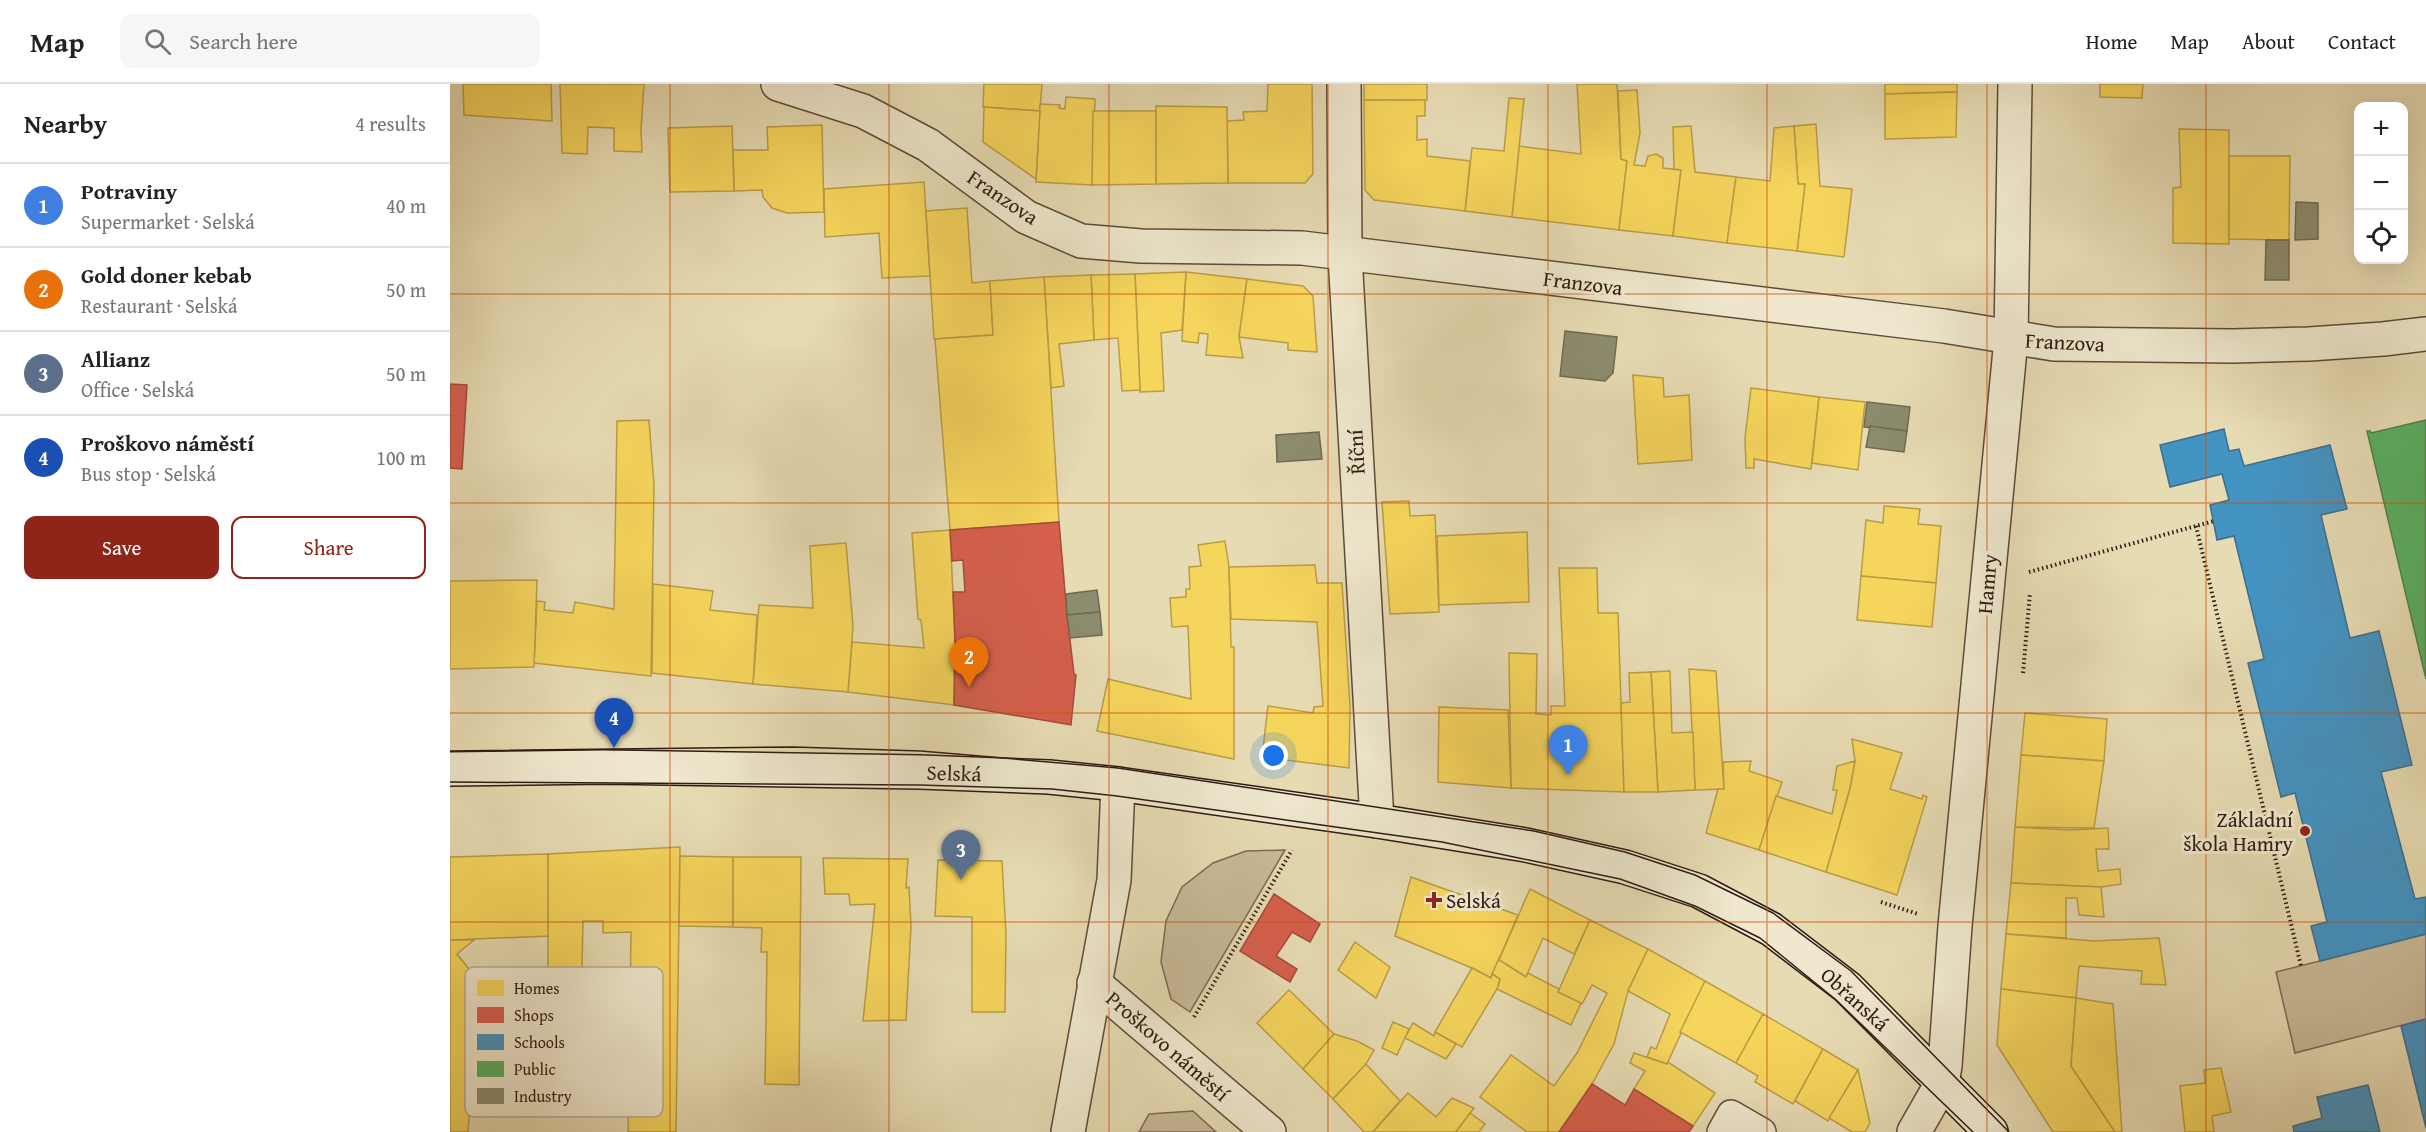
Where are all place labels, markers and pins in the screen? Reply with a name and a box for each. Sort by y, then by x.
pin: 2 [950,638,988,687]
pin: 4 [594,698,634,748]
pin: 1 [1548,726,1588,775]
place label: Základní škola Hamry [2183,804,2294,859]
marker: Základní škola Hamry [2298,824,2312,838]
pin: 3 [942,830,980,880]
place label: Selská [1446,885,1501,916]
marker: Selská [1427,893,1441,907]

